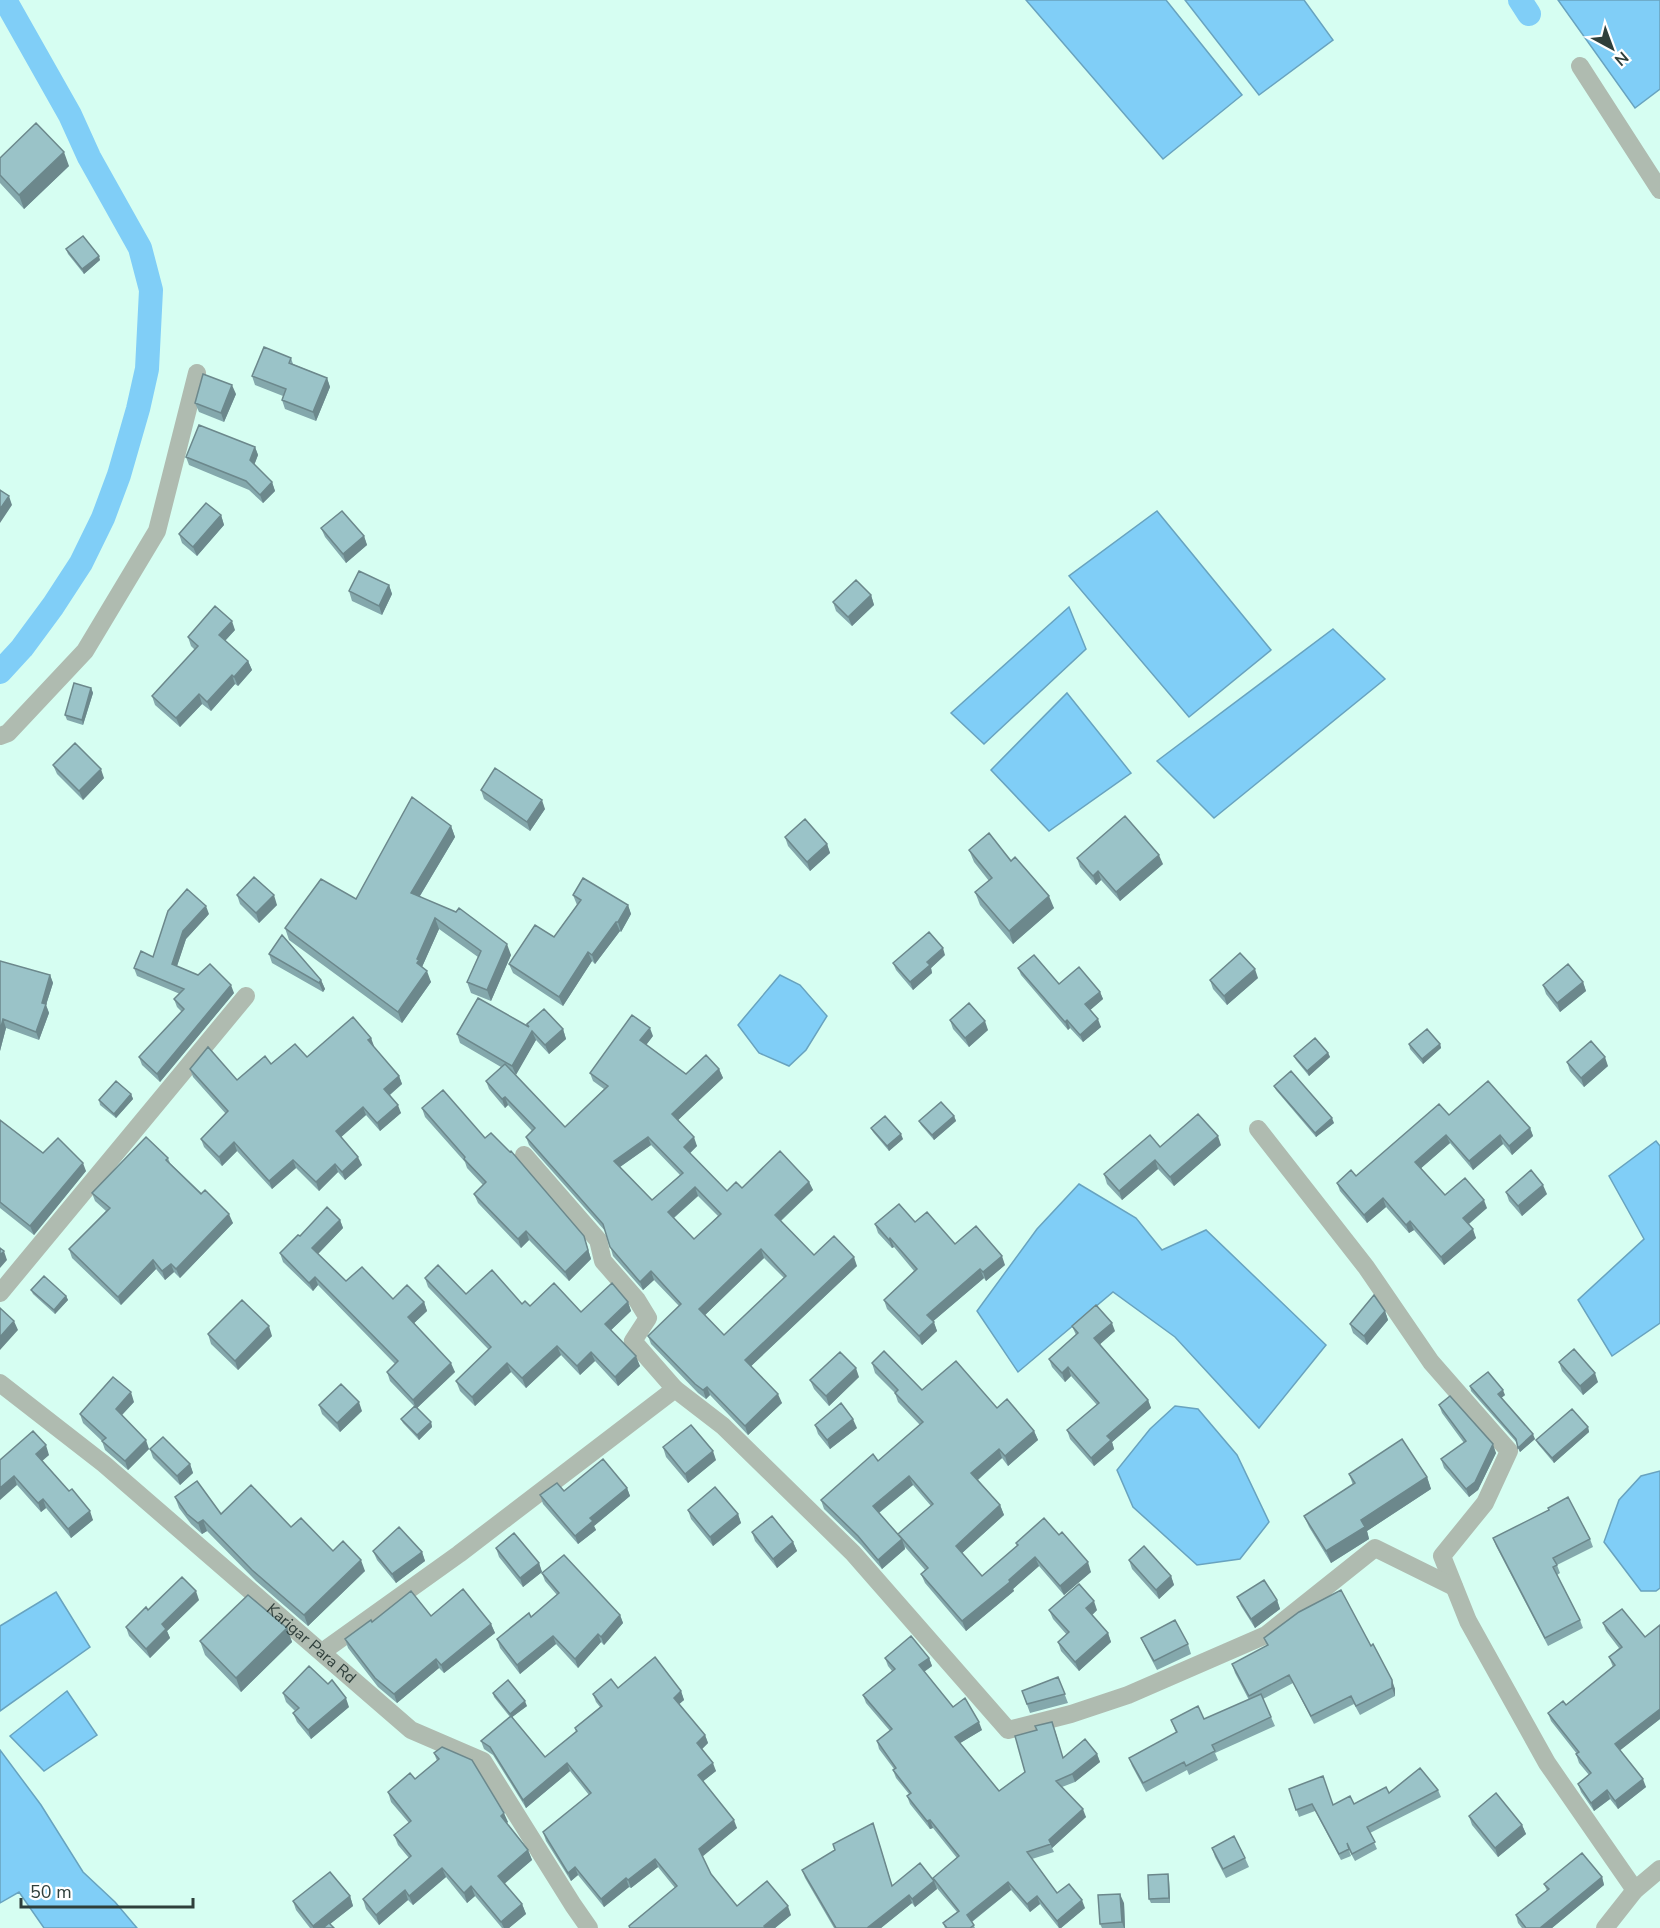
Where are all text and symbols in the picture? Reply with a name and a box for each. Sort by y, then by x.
north arrow [1582,18,1642,78]
text: N [1609,46,1633,71]
street label: Karigar Para Rd [262,1599,361,1689]
scale bar [21,1871,194,1909]
text: 50 m [30,1880,72,1904]

